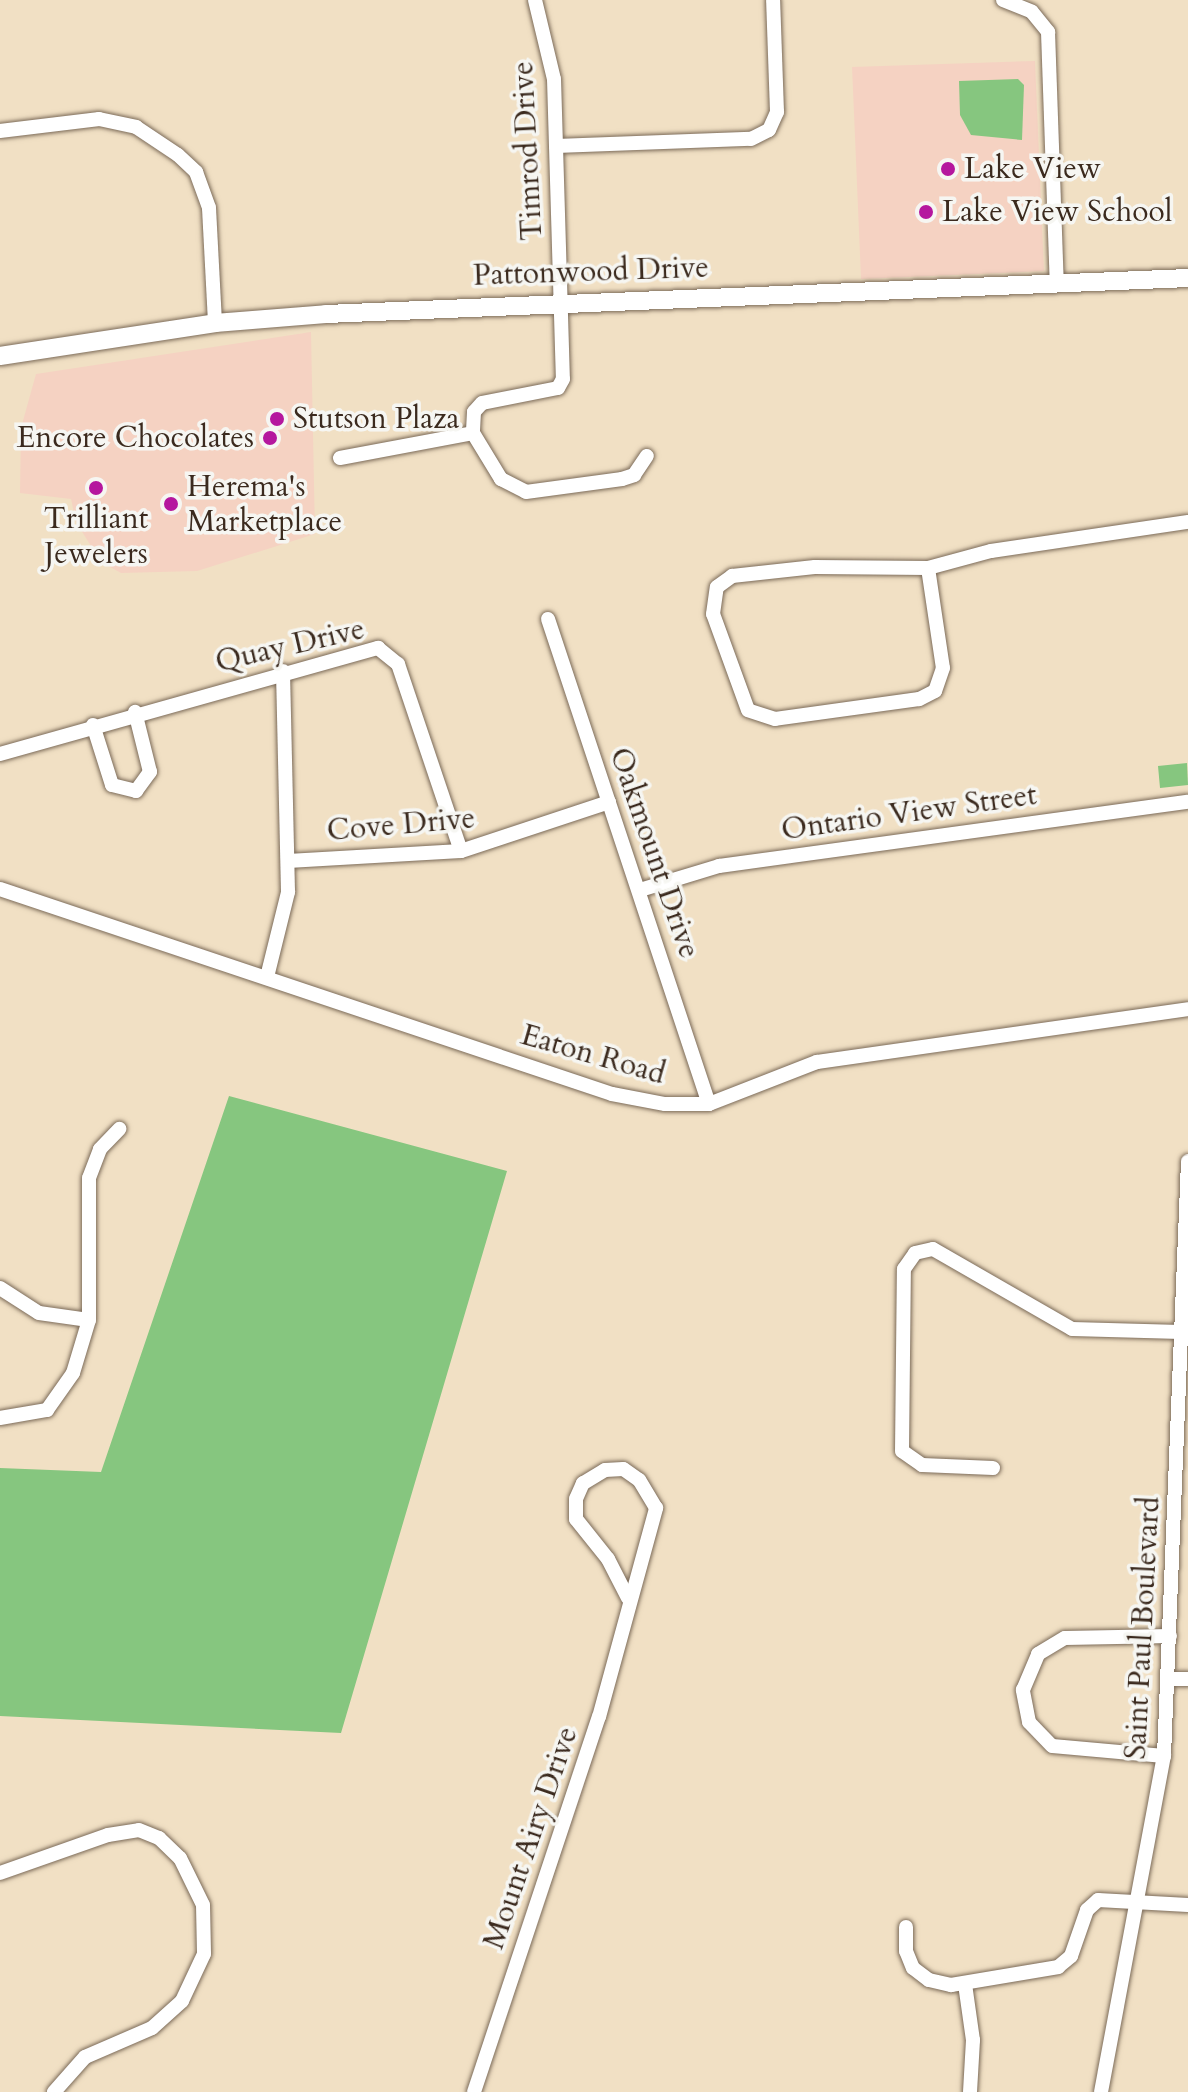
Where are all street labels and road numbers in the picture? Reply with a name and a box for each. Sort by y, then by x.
street label: Timrod Drive [505,60,551,242]
street label: Pattonwood Drive [472,250,710,294]
street label: Quay Drive [212,611,368,681]
street label: Oakmount Drive [601,743,707,963]
street label: Ontario View Street [779,777,1039,849]
street label: Cove Drive [325,801,477,849]
street label: Eaton Road [517,1017,669,1093]
street label: Saint Paul Boulevard [1118,1496,1168,1760]
street label: Mount Airy Drive [476,1722,586,1954]

